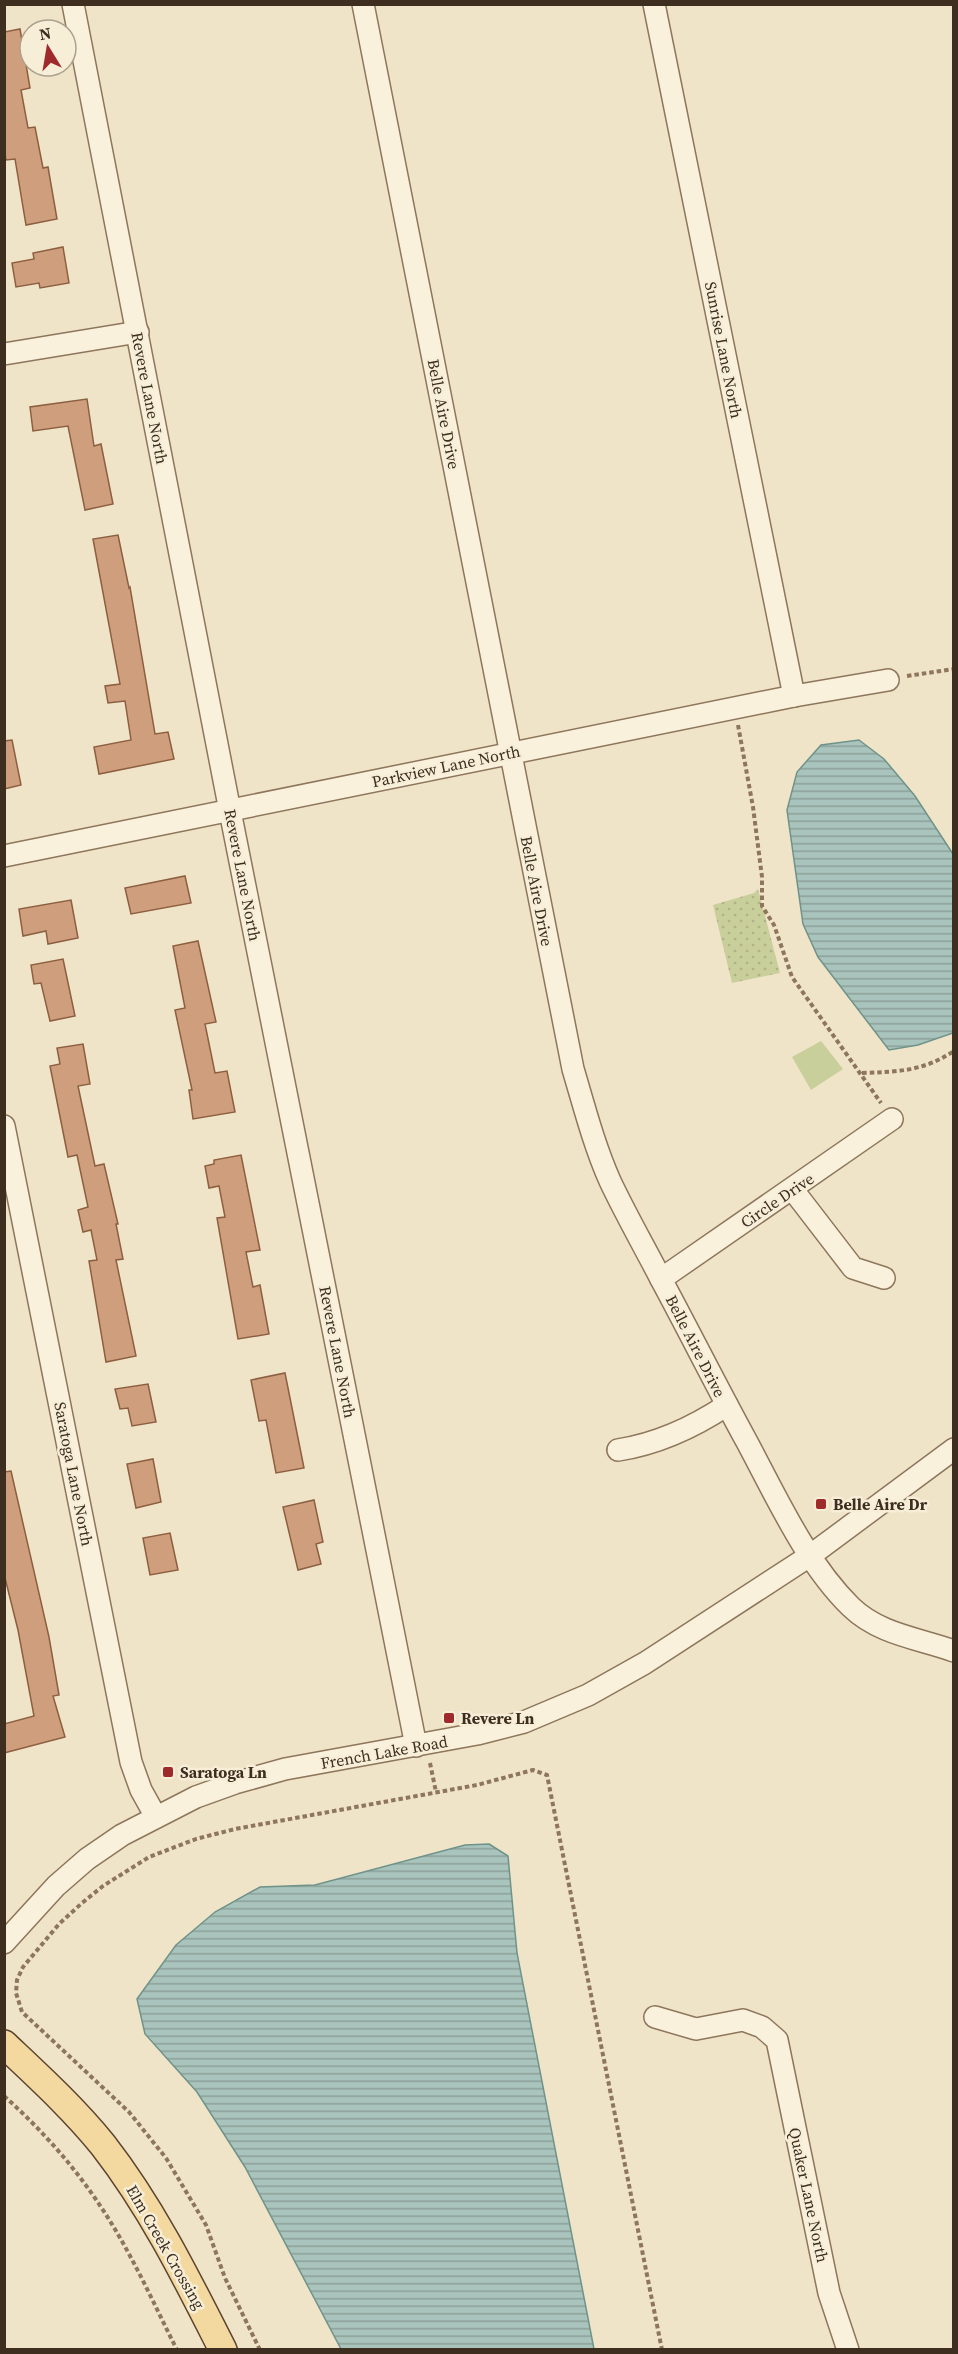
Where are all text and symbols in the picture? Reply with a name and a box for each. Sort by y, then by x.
north arrow [18,18,78,78]
text: N [37,21,53,45]
street label: Sunrise Lane North [700,280,748,421]
street label: Revere Lane North [126,330,174,466]
street label: Belle Aire Drive [423,357,465,471]
street label: Parkview Lane North [370,739,523,792]
street label: Revere Lane North [219,807,267,943]
street label: Belle Aire Drive [516,834,558,948]
street label: Circle Drive [736,1167,818,1233]
street label: Revere Lane North [314,1284,362,1420]
street label: Belle Aire Drive [661,1291,731,1401]
street label: Saratoga Lane North [49,1400,99,1548]
place label: Belle Aire Dr [833,1493,928,1515]
marker: Belle Aire Dr [814,1497,828,1511]
place label: Revere Ln [461,1707,534,1729]
marker: Revere Ln [442,1711,456,1725]
street label: French Lake Road [319,1730,449,1774]
place label: Saratoga Ln [180,1761,267,1783]
marker: Saratoga Ln [161,1765,175,1779]
street label: Quaker Lane North [784,2126,834,2265]
street label: Elm Creek Crossing [121,2181,211,2313]

